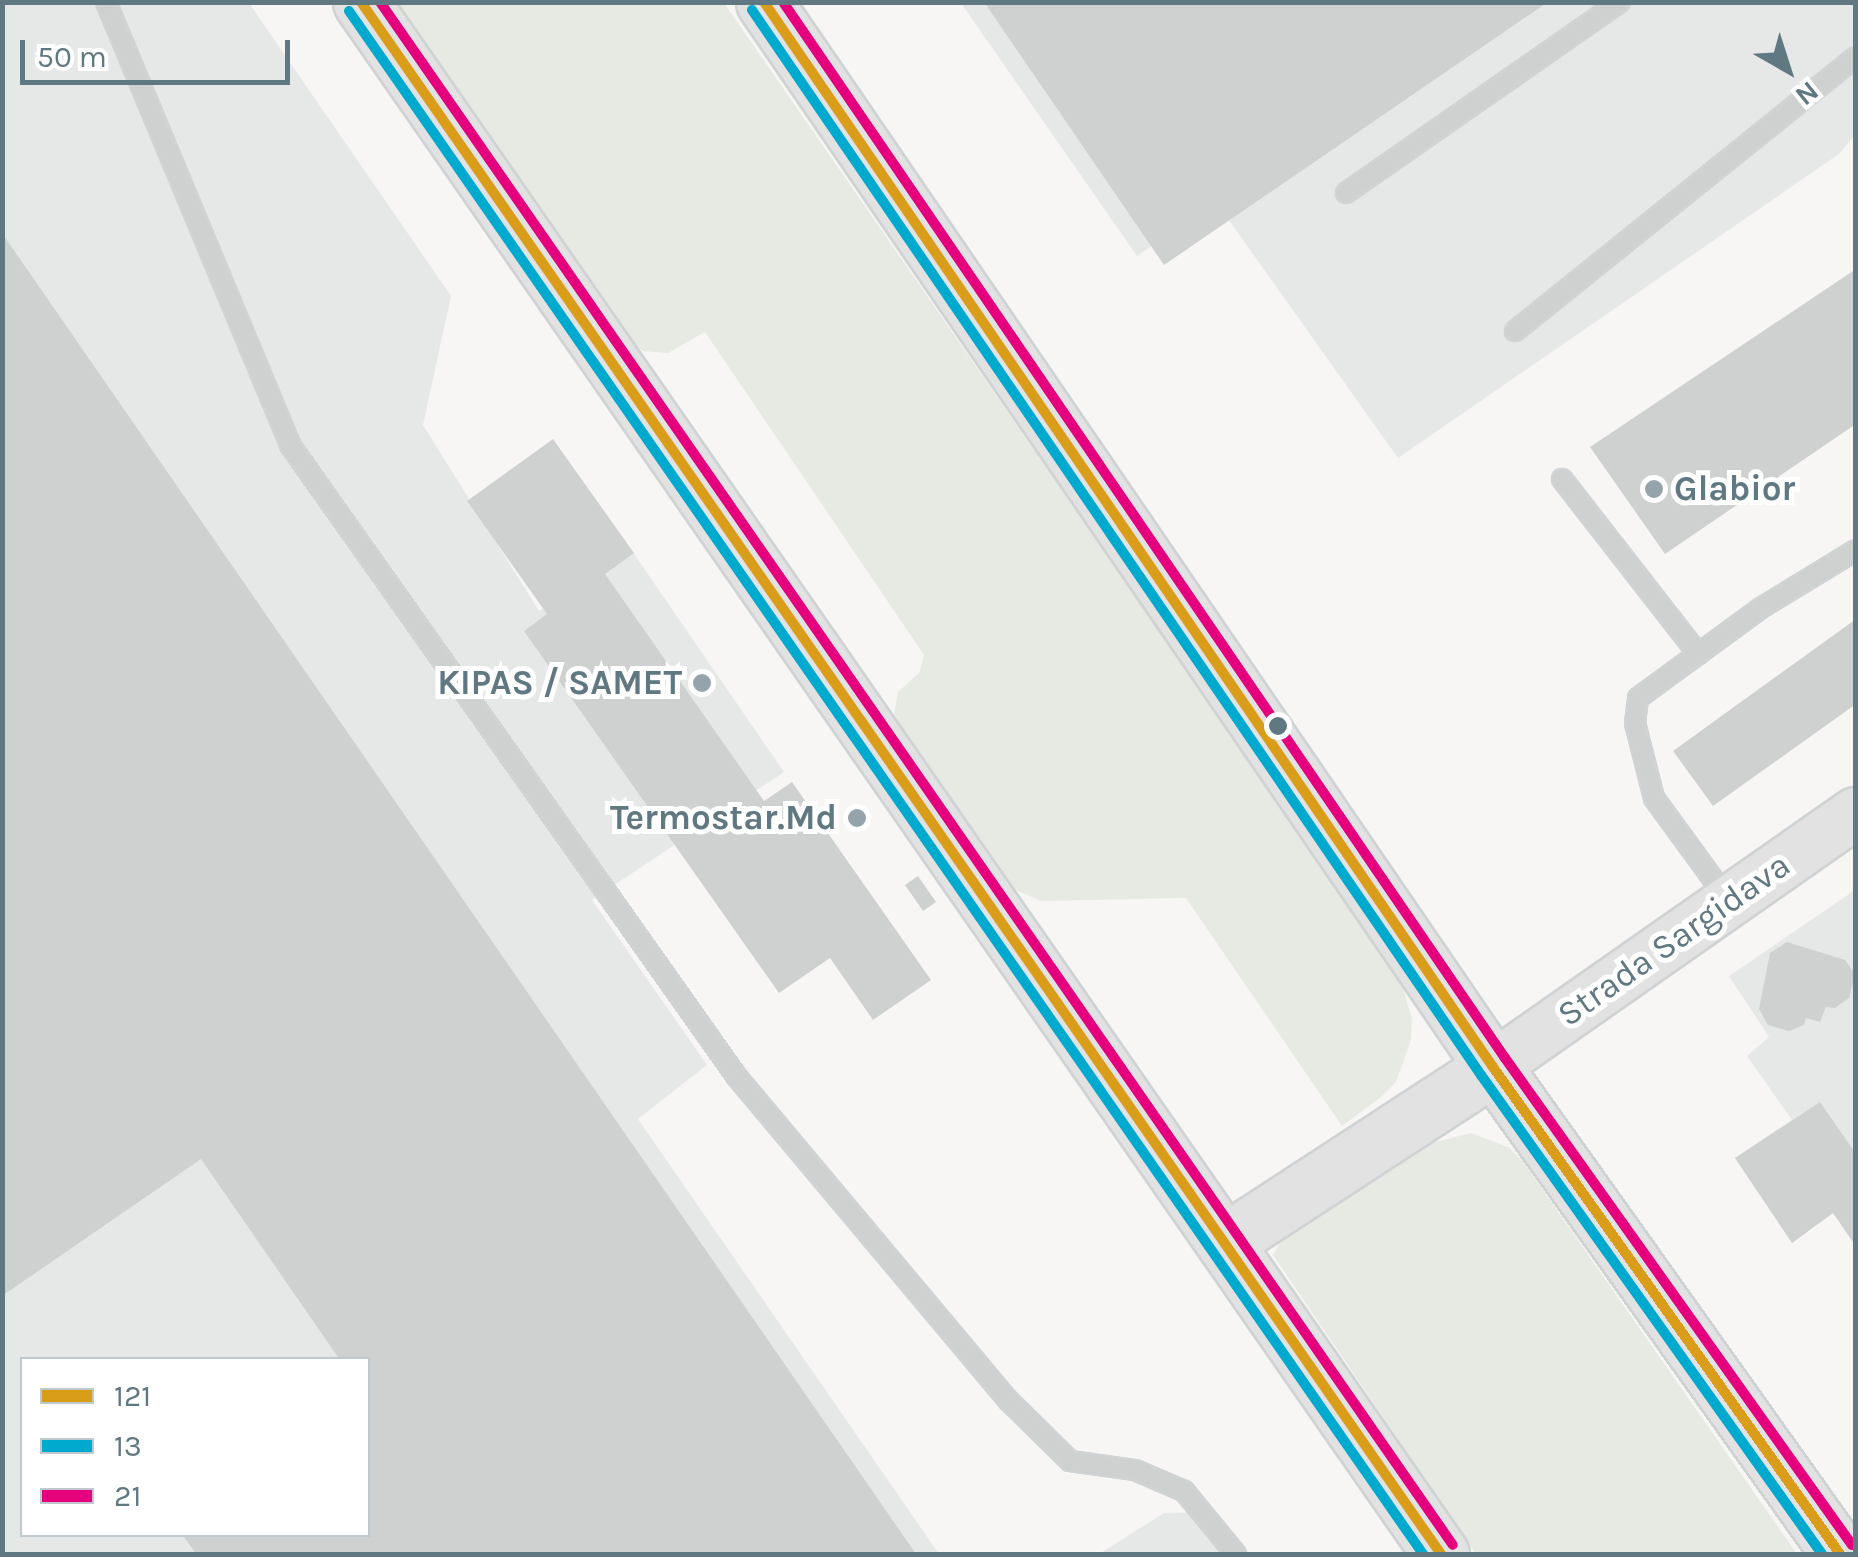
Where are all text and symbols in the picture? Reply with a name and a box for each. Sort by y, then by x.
scale bar [25,20,295,82]
north arrow [1738,20,1838,120]
text: 50 m [37,39,107,75]
text: N [1789,75,1825,113]
place label: Glabior [1674,468,1795,510]
marker: Glabior [1643,478,1665,500]
place label: KIPAS / SAMET [437,662,682,704]
marker: KIPAS / SAMET [691,672,713,694]
unlabelled marker [1268,716,1288,736]
place label: Termostar.Md [610,797,837,839]
marker: Termostar.Md [846,807,868,829]
street label: Strada Sargidava [1550,844,1798,1036]
legend [20,1357,370,1537]
text: 121 [114,1378,151,1414]
text: 13 [114,1428,142,1464]
text: 21 [114,1478,141,1514]

